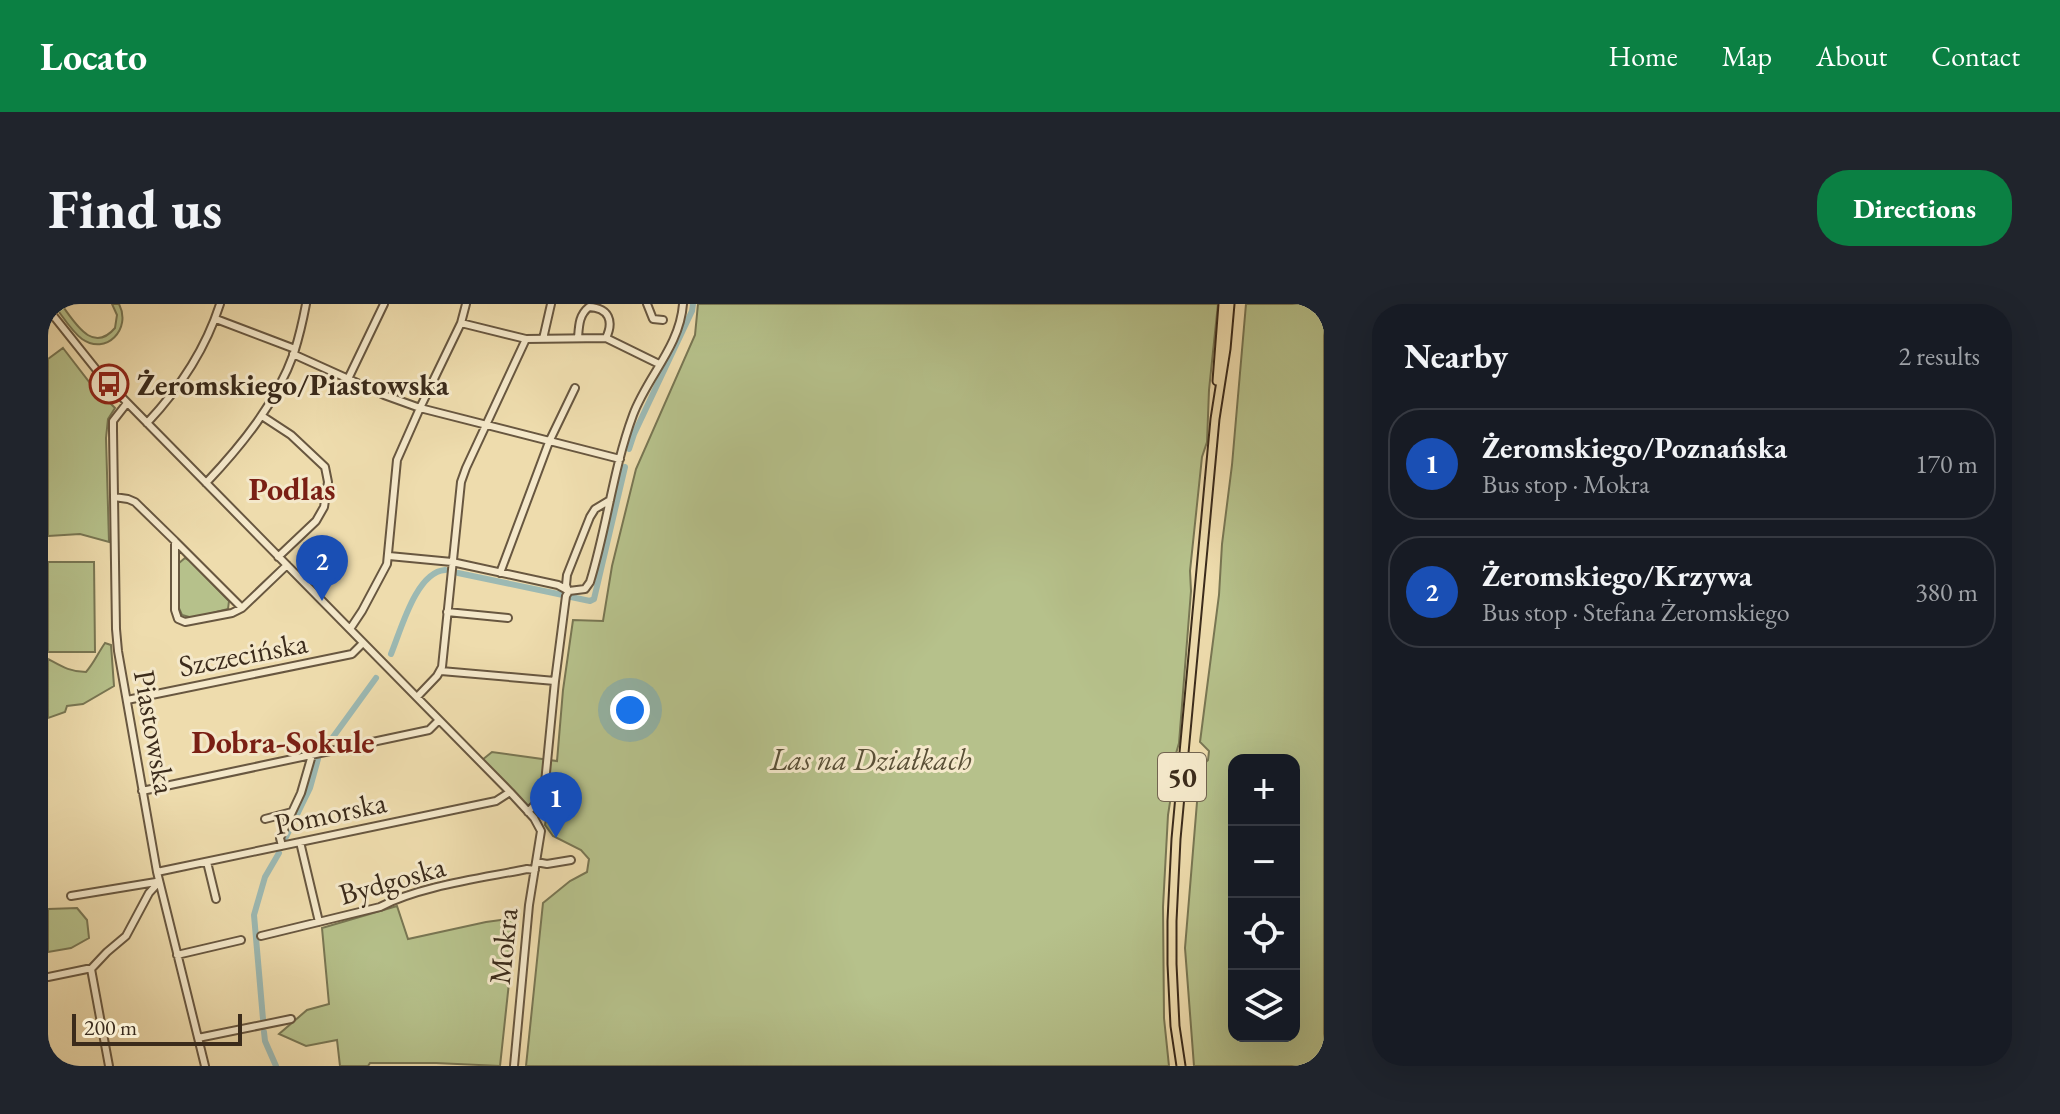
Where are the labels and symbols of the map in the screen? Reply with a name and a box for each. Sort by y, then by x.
bus stop icon: Żeromskiego/Piastowska [88,363,130,405]
place label: Żeromskiego/Piastowska [137,365,450,404]
district label: Podlas [249,468,335,510]
pin: 2 [296,535,348,601]
street label: Szczecińska [175,622,311,686]
street label: Piastowska [125,667,185,797]
your location [610,690,650,730]
district label: Dobra-Sokule [191,721,375,763]
park label: Las na Działkach [769,740,972,779]
road number: 50 [1158,753,1206,801]
pin: 1 [530,772,582,838]
street label: Pomorska [270,782,390,844]
street label: Bydgoska [334,846,450,914]
street label: Mokra [480,906,526,986]
scale bar [72,1010,242,1046]

